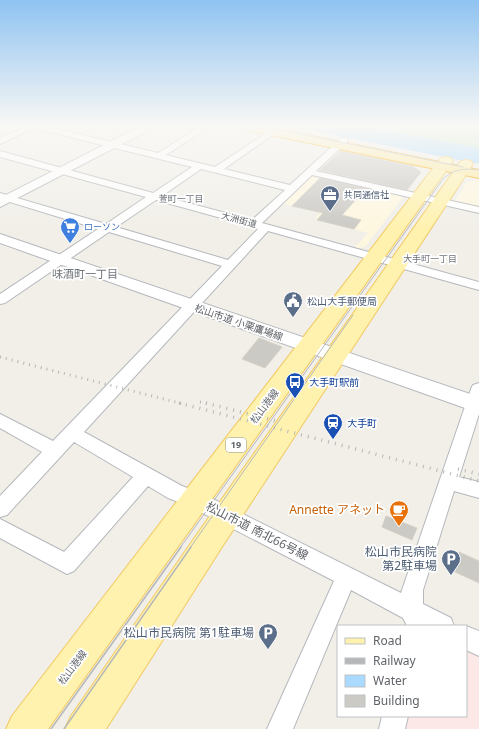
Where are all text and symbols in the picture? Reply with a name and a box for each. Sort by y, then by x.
office icon: 共同通信社 [319,184,341,212]
place label: 共同通信社 [344,188,389,201]
district label: 萱町一丁目 [158,192,204,205]
street label: 大洲街道 [220,209,258,230]
supermarket icon: ローソン [59,216,81,244]
place label: ローソン [84,220,120,233]
district label: 大手町一丁目 [403,252,457,265]
district label: 味酒町一丁目 [52,266,118,281]
public building icon: 松山大手郵便局 [282,290,304,318]
place label: 松山大手郵便局 [307,294,377,308]
street label: 松山市道 小栗鷹場線 [193,300,285,344]
bus stop icon: 大手町駅前 [284,371,306,399]
place label: 大手町駅前 [309,375,359,389]
street label: 松山港線 [246,386,282,426]
station icon: 大手町 [322,412,344,440]
place label: 大手町 [347,416,377,430]
road number: 19 [226,438,246,452]
street label: 松山市道 南北66号線 [203,497,311,564]
cafe icon: Annette アネット [388,499,410,527]
place label: Annette アネット [289,501,385,518]
place label: 松山市民病院 第2駐車場 [365,543,437,574]
parking icon: 松山市民病院 第2駐車場 [440,548,462,576]
parking icon: 松山市民病院 第1駐車場 [257,622,279,650]
place label: 松山市民病院 第1駐車場 [124,624,254,641]
legend [337,625,467,717]
text: Road [373,632,402,649]
street label: 松山港線 [54,647,90,687]
text: Railway [373,652,417,669]
text: Water [373,672,407,689]
text: Building [373,692,420,709]

